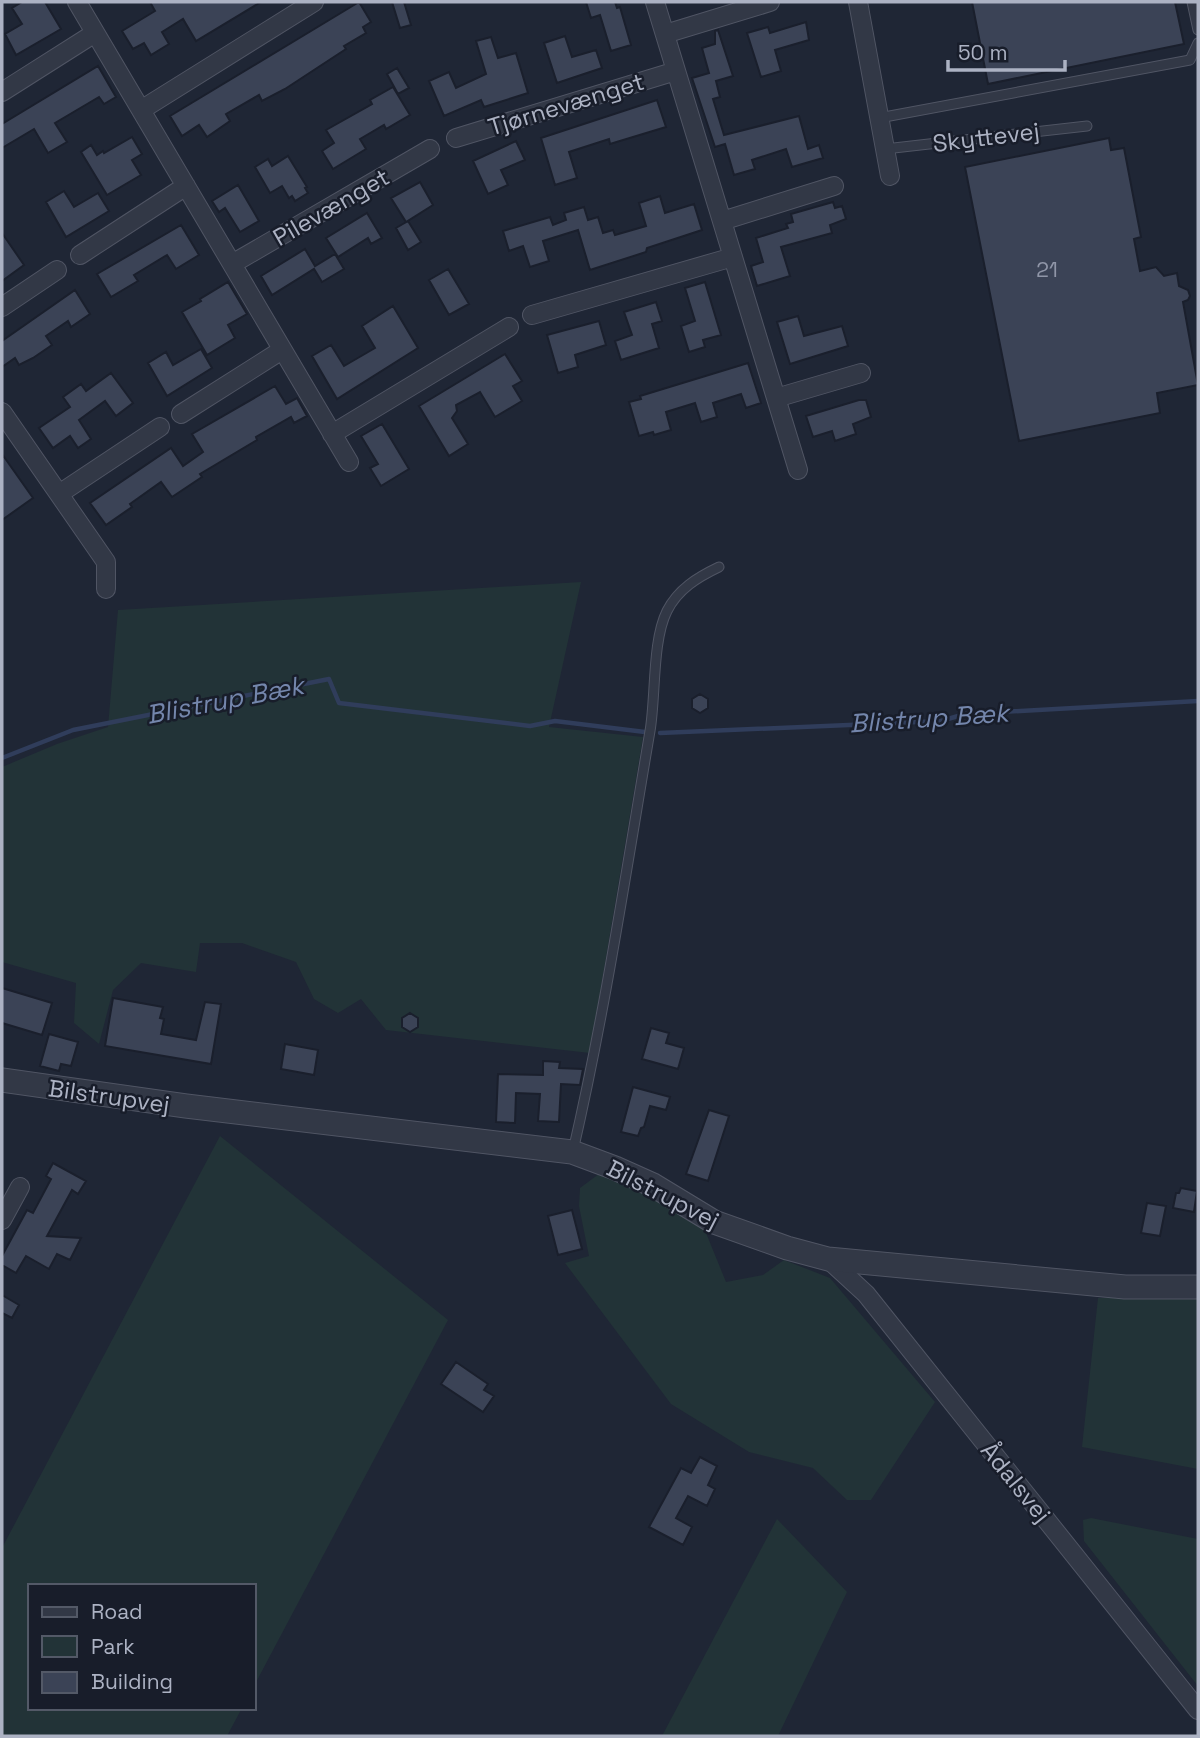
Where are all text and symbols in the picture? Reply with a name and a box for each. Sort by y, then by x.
scale bar [948,28,1065,72]
text: 50 m [958,39,1008,66]
street label: Tjørnevænget [484,66,648,142]
street label: Skyttevej [931,115,1041,159]
street label: Pilevænget [267,161,395,253]
house number: 21 [1036,256,1058,283]
water label: Blistrup Bæk [143,668,310,732]
water label: Blistrup Bæk [848,695,1013,741]
street label: Bilstrupvej [46,1072,172,1120]
street label: Bilstrupvej [601,1152,725,1236]
street label: Ådalsvej [974,1435,1058,1529]
legend [28,1584,256,1710]
text: Road [91,1598,143,1625]
text: Park [91,1633,135,1660]
text: Building [91,1668,173,1695]

